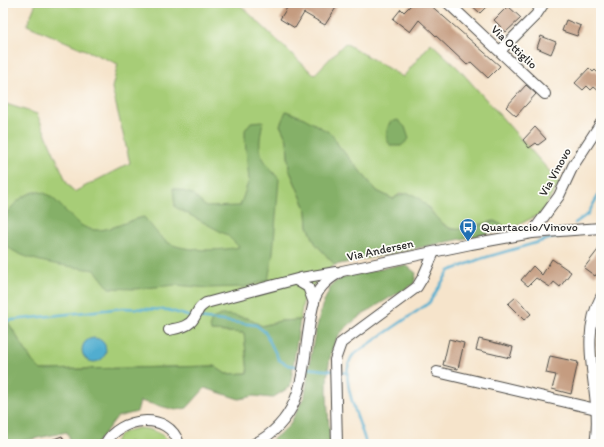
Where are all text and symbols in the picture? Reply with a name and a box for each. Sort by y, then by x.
street label: Via Ottiglio [488,22,540,72]
street label: Via Vinovo [536,145,574,199]
bus stop icon: Quartaccio/Vinovo [458,217,478,242]
place label: Quartaccio/Vinovo [481,220,578,234]
street label: Via Andersen [345,236,415,264]

